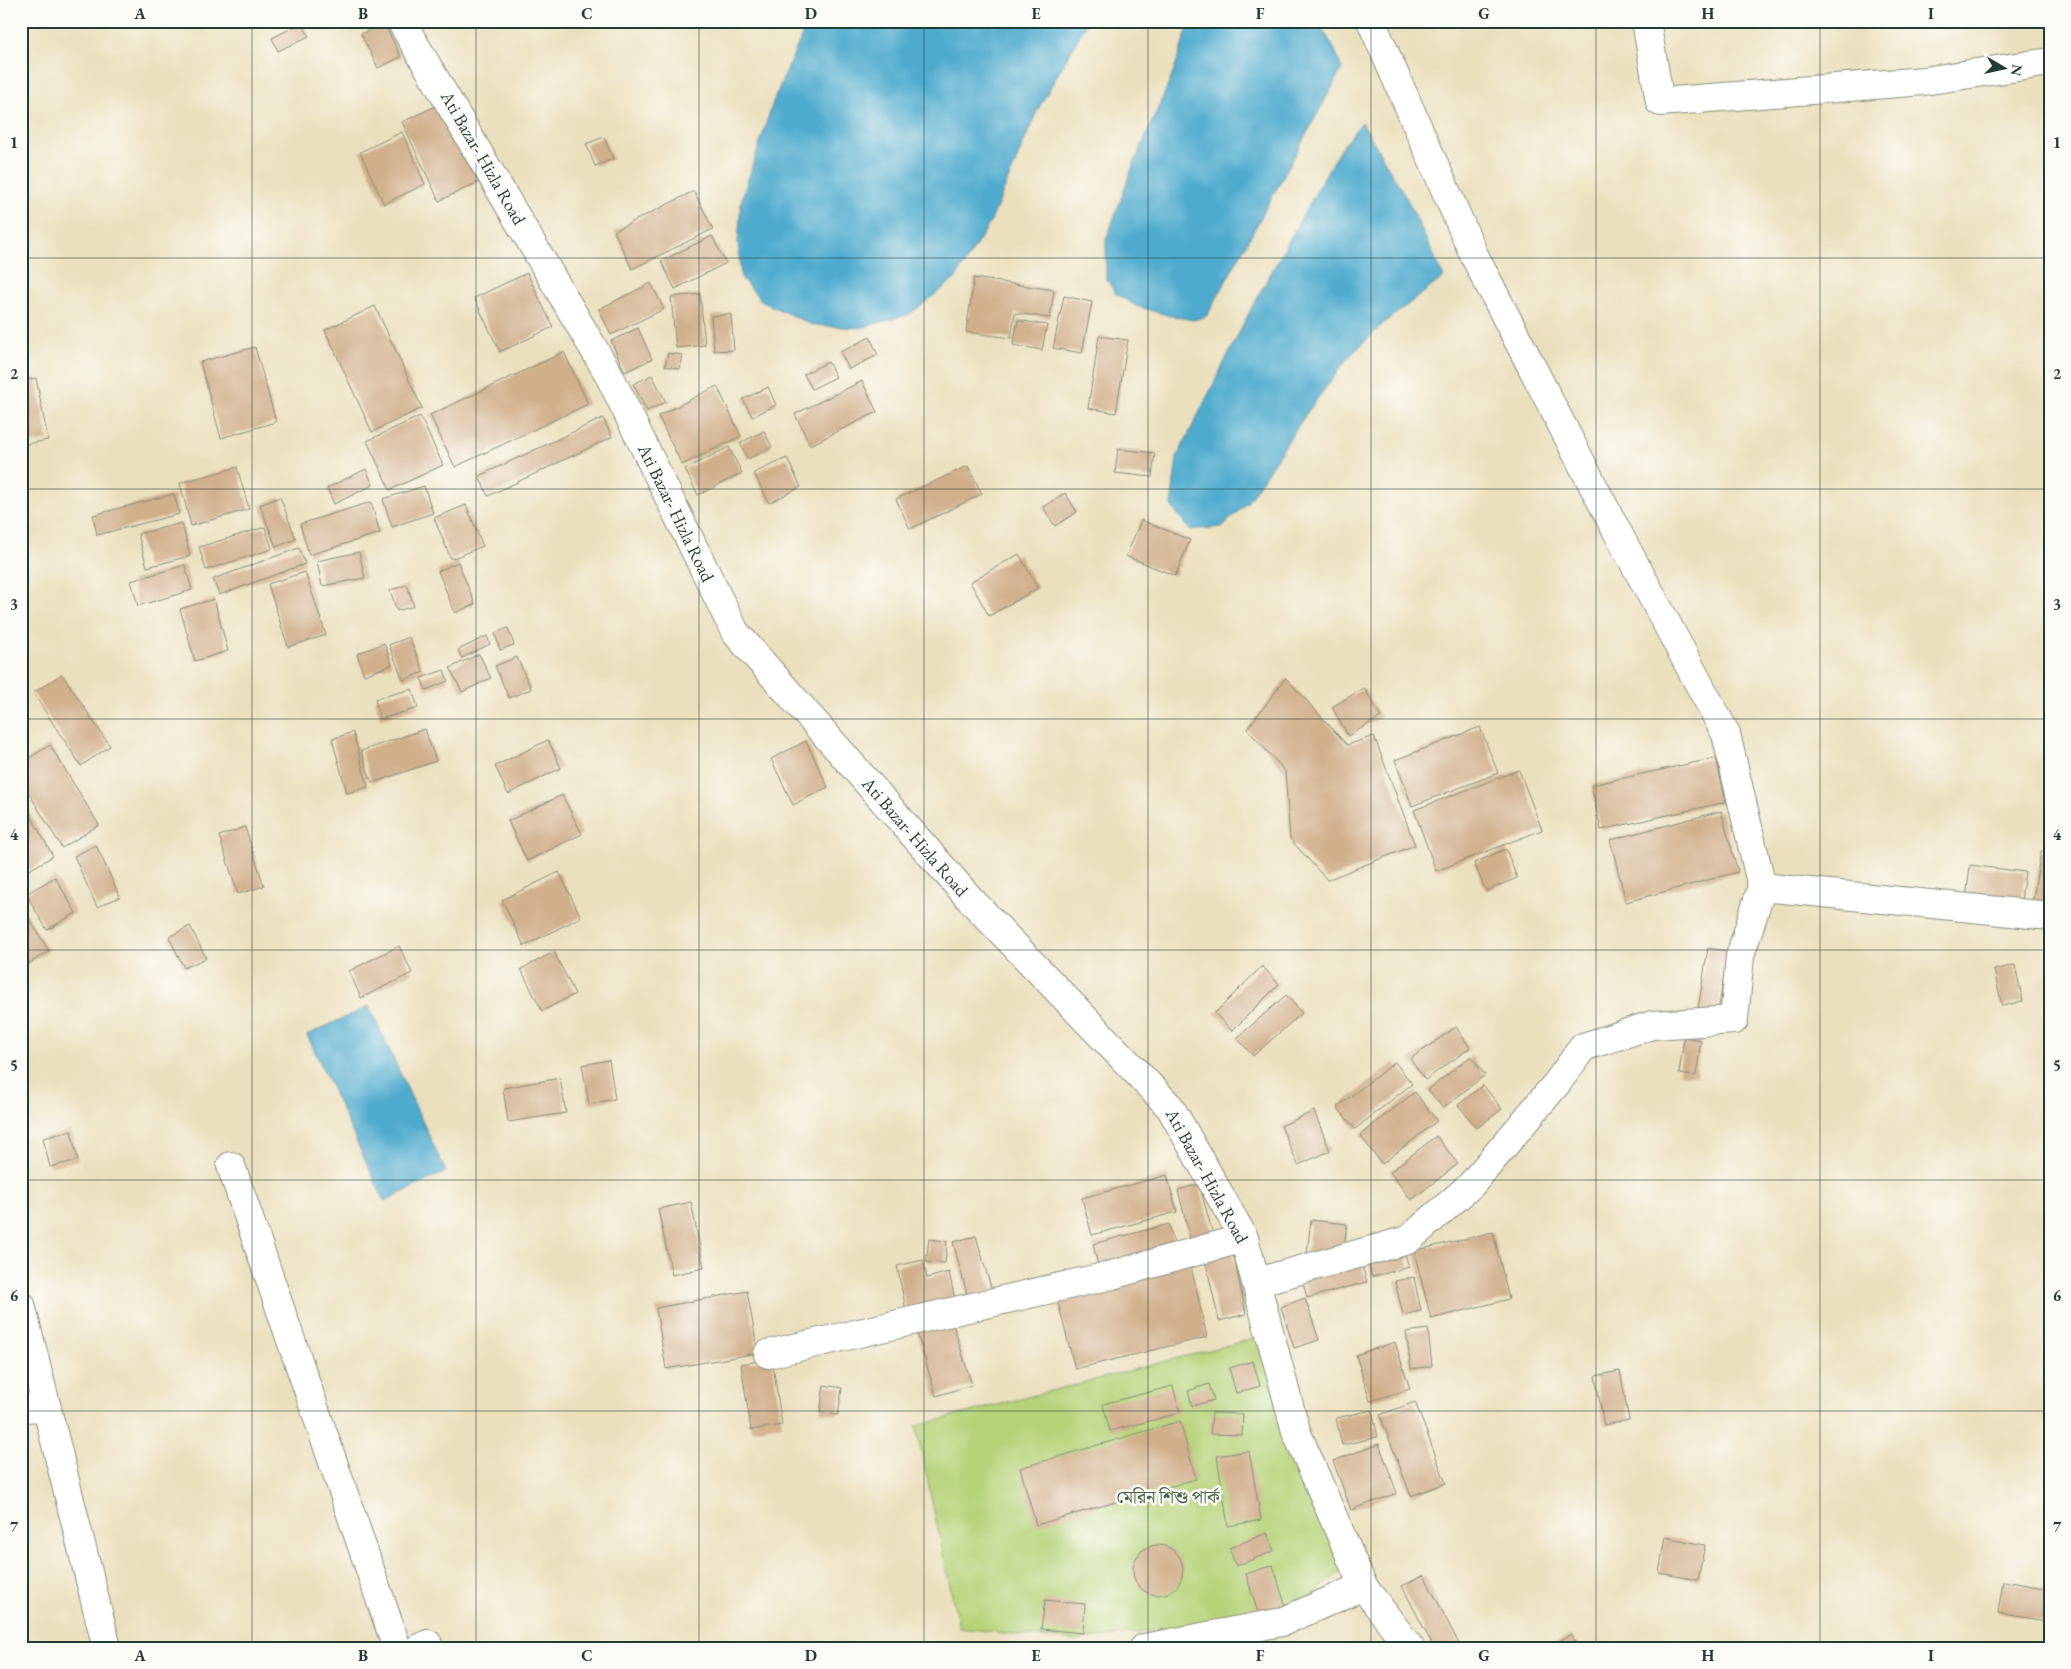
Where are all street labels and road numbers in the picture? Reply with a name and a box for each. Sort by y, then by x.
street label: Ati Bazar- Hizla Road [435,86,531,229]
street label: Ati Bazar- Hizla Road [633,439,720,586]
street label: Ati Bazar- Hizla Road [857,772,974,902]
street label: Ati Bazar- Hizla Road [1160,1103,1254,1248]

